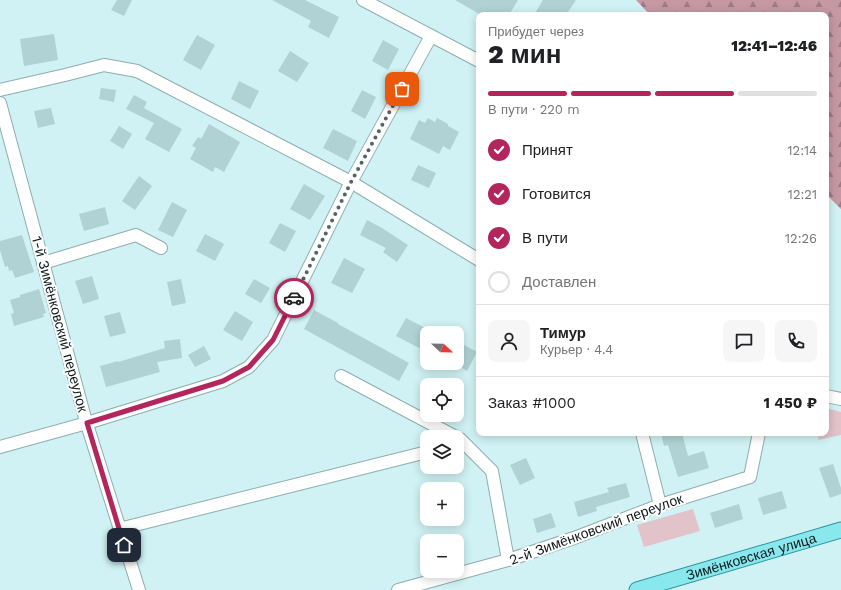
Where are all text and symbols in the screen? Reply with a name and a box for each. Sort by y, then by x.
text: Прибудет через [488,24,584,39]
text: 12:41–12:46 [731,37,817,55]
text: 2 мин [488,39,562,69]
pin [385,72,419,106]
icon: bag [391,78,413,100]
text: В пути · 220 m [488,102,580,117]
icon: check [488,139,510,161]
text: Принят [522,141,573,159]
text: 12:14 [787,143,817,158]
icon: check [488,183,510,205]
text: Готовится [522,185,591,203]
text: 12:21 [788,187,817,202]
icon: check [488,227,510,249]
text: В пути [522,229,568,247]
text: 12:26 [785,231,817,246]
street label: 1-й Зимёнковский переулок [29,234,91,414]
text: Доставлен [522,273,596,291]
courier [274,278,314,318]
icon: car [283,287,305,309]
button: person [488,320,530,362]
button: chat [723,320,765,362]
button: phone [775,320,817,362]
text: Тимур [540,324,586,342]
north arrow [420,326,464,370]
map controls [420,326,464,578]
text: Курьер · 4.4 [540,342,613,357]
button: locate [420,378,464,422]
text: Заказ #1000 [488,394,576,412]
text: 1 450 ₽ [764,394,817,412]
button: layers [420,430,464,474]
button: + [420,482,464,526]
street label: 2-й Зимёнковский переулок [507,490,686,568]
pin [107,528,141,562]
street label: Зимёнковская улица [684,530,818,583]
icon: home [113,534,135,556]
button: − [420,534,464,578]

